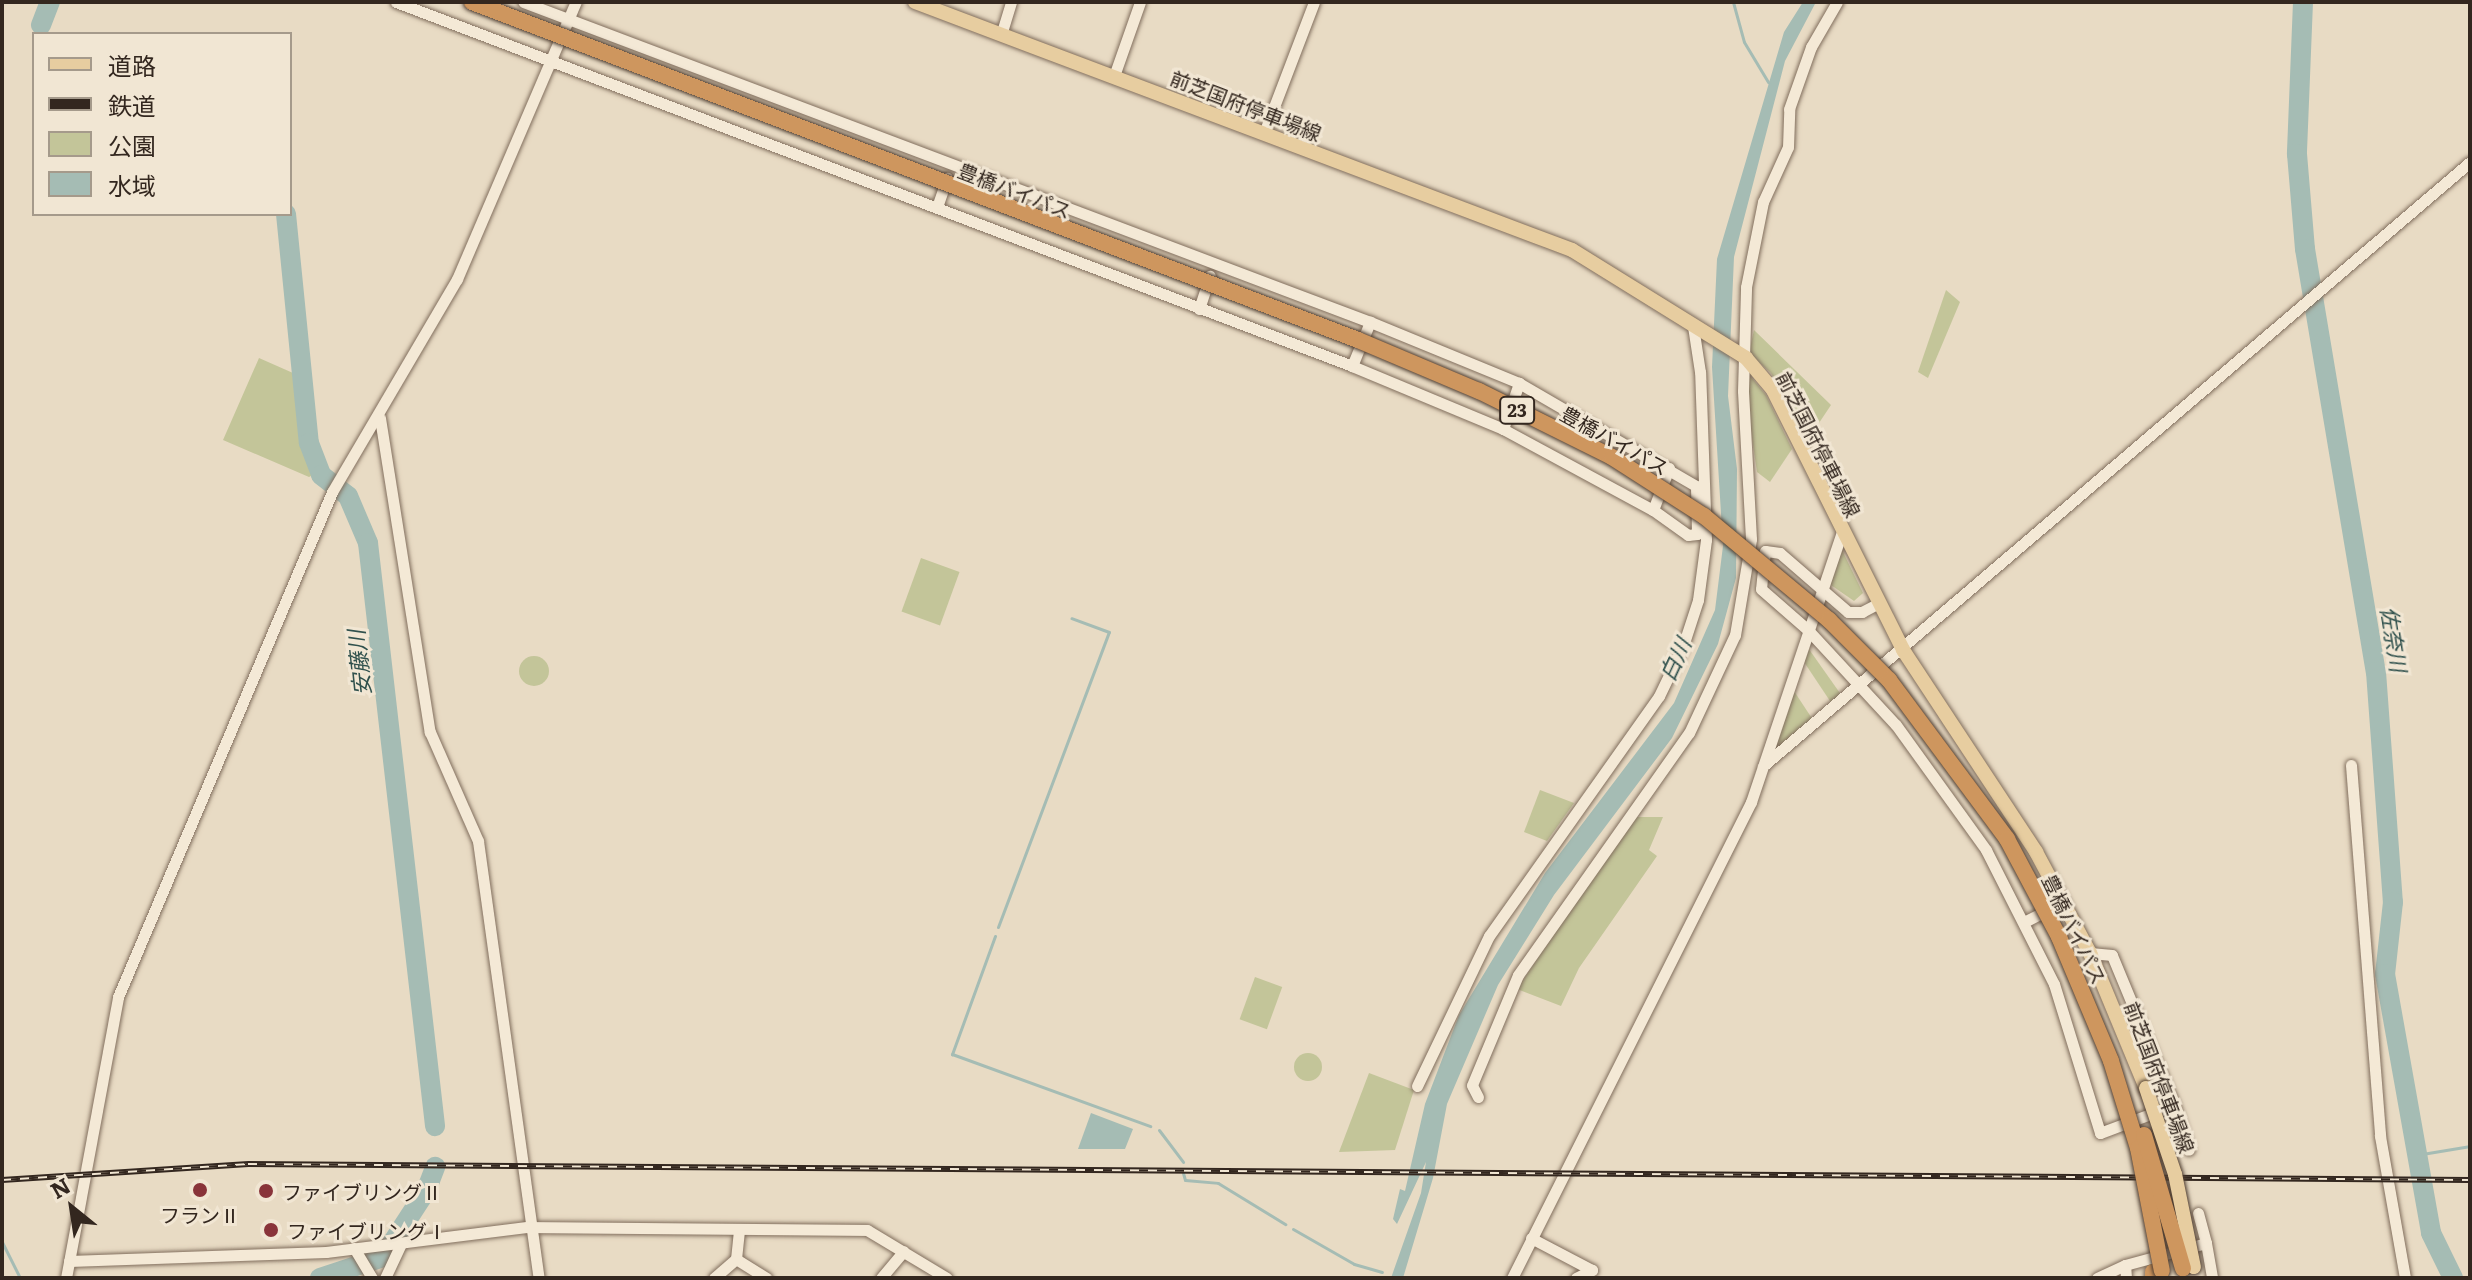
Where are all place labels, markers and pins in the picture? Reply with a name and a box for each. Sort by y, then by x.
place label: ファイブリングⅡ [282,1179,442,1203]
marker: フランⅡ [191,1181,209,1199]
marker: ファイブリングⅡ [257,1182,275,1200]
place label: フランⅡ [160,1202,240,1226]
place label: ファイブリングⅠ [287,1218,447,1242]
marker: ファイブリングⅠ [262,1221,280,1239]

